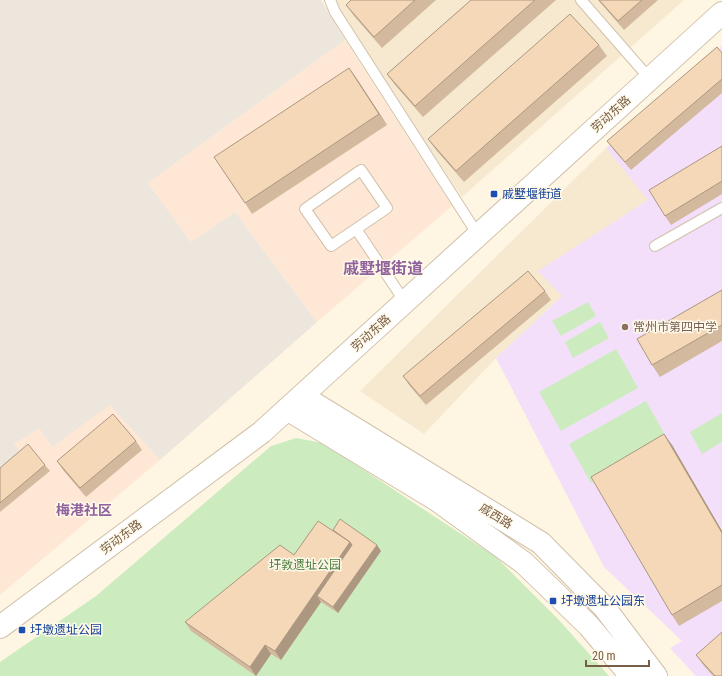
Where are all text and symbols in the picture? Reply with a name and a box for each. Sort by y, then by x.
street label: 劳动东路 [588,93,634,135]
place label: 戚墅堰街道 [502,187,562,201]
marker: 戚墅堰街道 [489,189,499,199]
district label: 戚墅堰街道 [343,259,423,278]
street label: 劳动东路 [348,312,394,354]
place label: 常州市第四中学 [633,320,717,334]
marker: 常州市第四中学 [620,322,630,332]
street label: 戚西路 [477,501,515,531]
district label: 梅港社区 [56,502,112,518]
street label: 劳动东路 [98,517,144,557]
park label: 圩敦遗址公园 [269,558,341,572]
place label: 圩墩遗址公园东 [561,594,645,608]
marker: 圩墩遗址公园东 [548,596,558,606]
place label: 圩墩遗址公园 [30,623,102,637]
marker: 圩墩遗址公园 [17,625,27,635]
scale bar [586,642,649,668]
text: 20 m [592,649,616,663]

